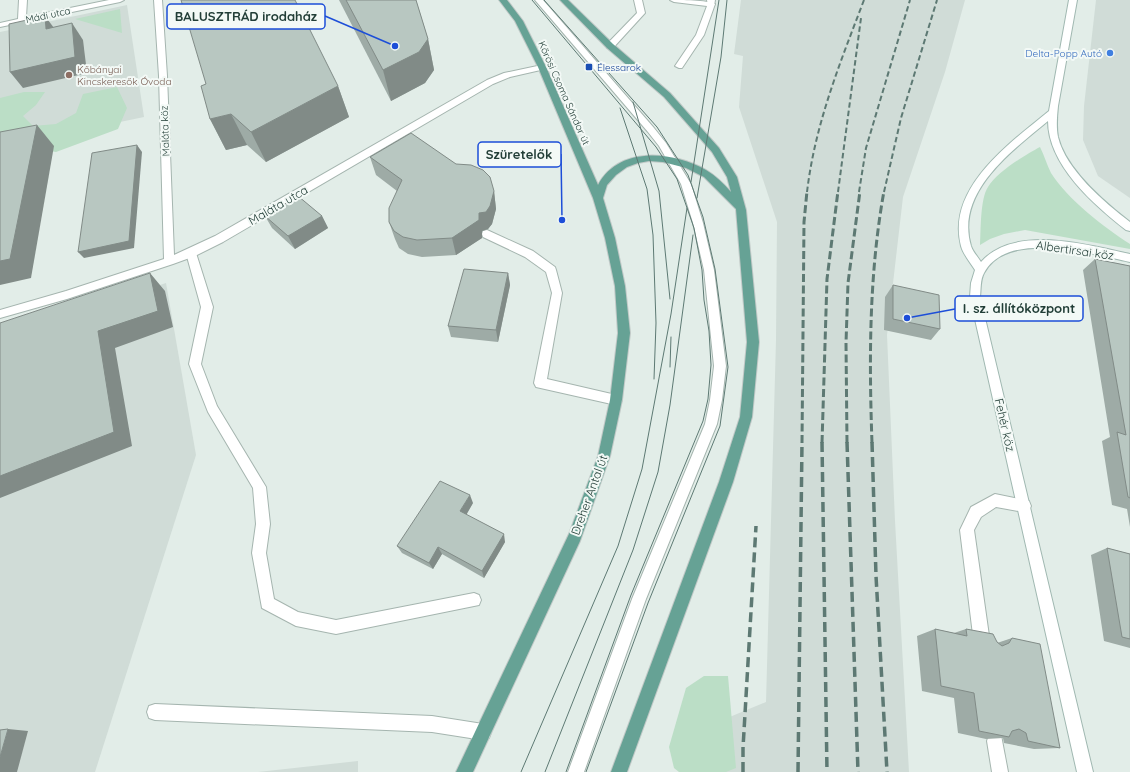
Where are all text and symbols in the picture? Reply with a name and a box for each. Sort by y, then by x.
street label: Mádi utca [24,4,72,26]
callout: BALUSZTRÁD irodaház [167,4,325,29]
text: BALUSZTRÁD irodaház [175,8,317,24]
street label: Kőrösi Csoma Sándor út [535,39,593,148]
place label: Delta-Popp Autó [1025,47,1102,60]
marker: Delta-Popp Autó [1105,48,1115,58]
place label: Élessarok [597,61,641,74]
marker: Élessarok [584,62,594,72]
place label: Kőbányai Kincskeresők Óvoda [77,63,171,88]
marker: Kőbányai Kincskeresők Óvoda [64,70,74,80]
street label: Maláta köz [158,105,172,157]
callout: Szüretelők [478,142,561,167]
text: Szüretelők [486,146,552,162]
street label: Maláta utca [246,182,310,228]
street label: Albertirsai köz [1035,237,1115,263]
callout: I. sz. állítóközpont [955,296,1083,321]
text: I. sz. állítóközpont [963,300,1075,316]
street label: Fehér köz [992,397,1018,453]
street label: Dreher Antal út [568,453,610,537]

